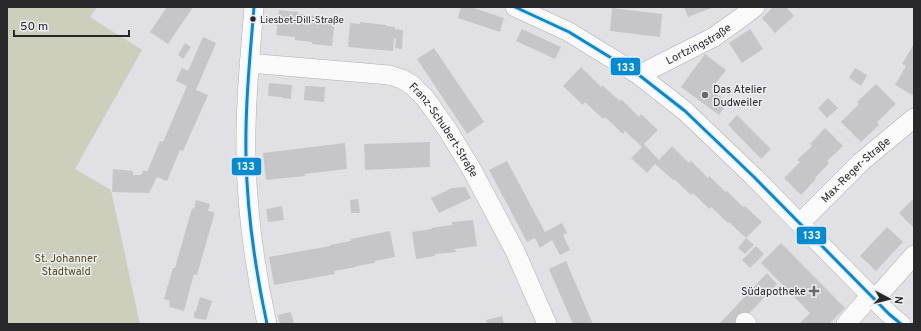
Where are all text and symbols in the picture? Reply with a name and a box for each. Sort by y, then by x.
scale bar [14,12,129,38]
marker: Liesbet-Dill-Straße [248,14,258,24]
place label: Liesbet-Dill-Straße [260,14,344,27]
text: 50 m [20,19,48,35]
street label: Lortzingstraße [664,21,734,68]
line badge: 133 [610,57,641,76]
text: 133 [617,61,635,75]
street label: Franz-Schubert-Straße [406,80,481,180]
place label: Das Atelier Dudweiler [713,83,767,110]
marker: Das Atelier Dudweiler [700,90,710,100]
street label: Max-Reger-Straße [818,135,894,206]
line badge: 133 [231,157,262,176]
text: 133 [237,160,255,174]
line badge: 133 [796,226,827,245]
text: 133 [803,229,821,243]
park label: St. Johanner Stadtwald [35,252,98,279]
north arrow [869,279,909,319]
place label: Südapotheke [741,285,806,299]
marker: Südapotheke [809,286,819,296]
text: N [891,295,905,305]

